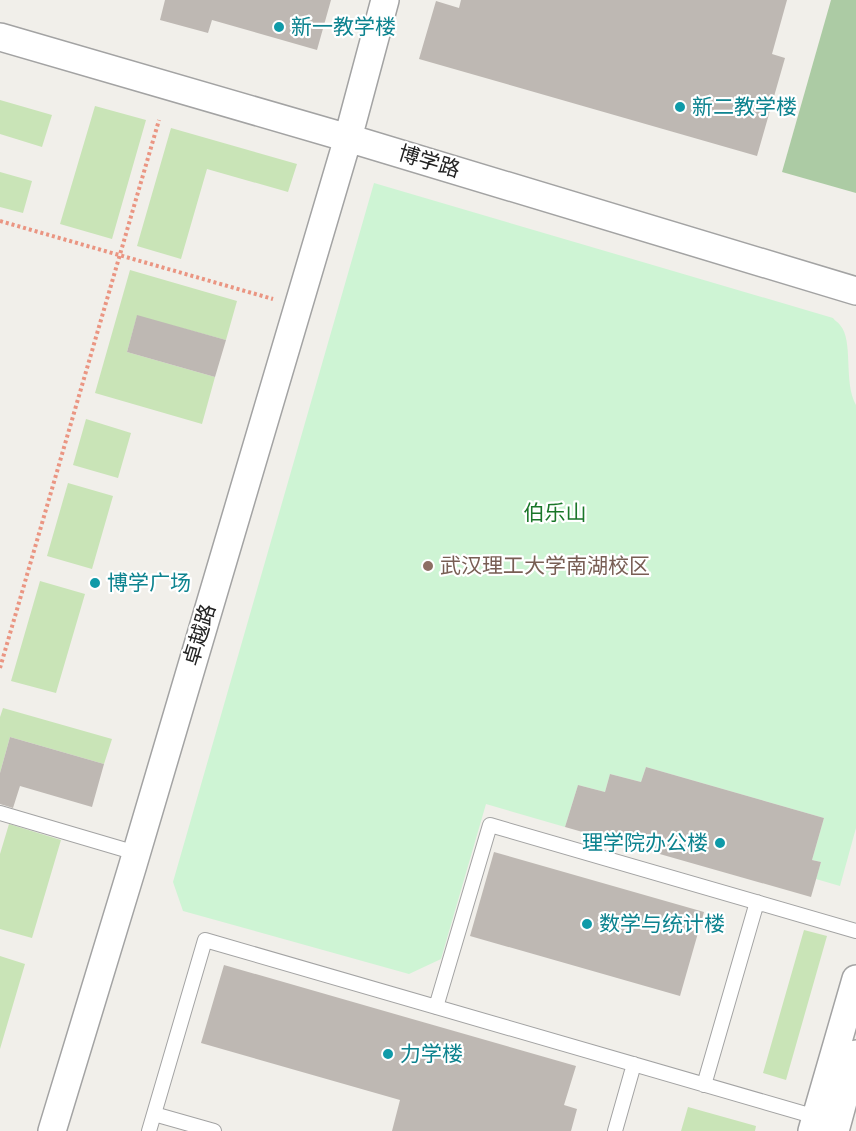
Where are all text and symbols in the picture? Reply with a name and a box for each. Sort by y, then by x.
place label: 新一教学楼 [291,15,396,40]
marker: 新一教学楼 [272,20,286,34]
place label: 新二教学楼 [692,95,797,120]
marker: 新二教学楼 [673,100,687,114]
street label: 博学路 [395,141,463,183]
park label: 伯乐山 [524,501,587,526]
place label: 武汉理工大学南湖校区 [440,554,650,579]
marker: 武汉理工大学南湖校区 [421,559,435,573]
place label: 博学广场 [107,571,191,596]
marker: 博学广场 [88,576,102,590]
street label: 卓越路 [179,601,221,669]
place label: 理学院办公楼 [582,831,708,856]
marker: 理学院办公楼 [713,836,727,850]
place label: 数学与统计楼 [599,912,725,937]
marker: 数学与统计楼 [580,917,594,931]
place label: 力学楼 [400,1042,463,1067]
marker: 力学楼 [381,1047,395,1061]

